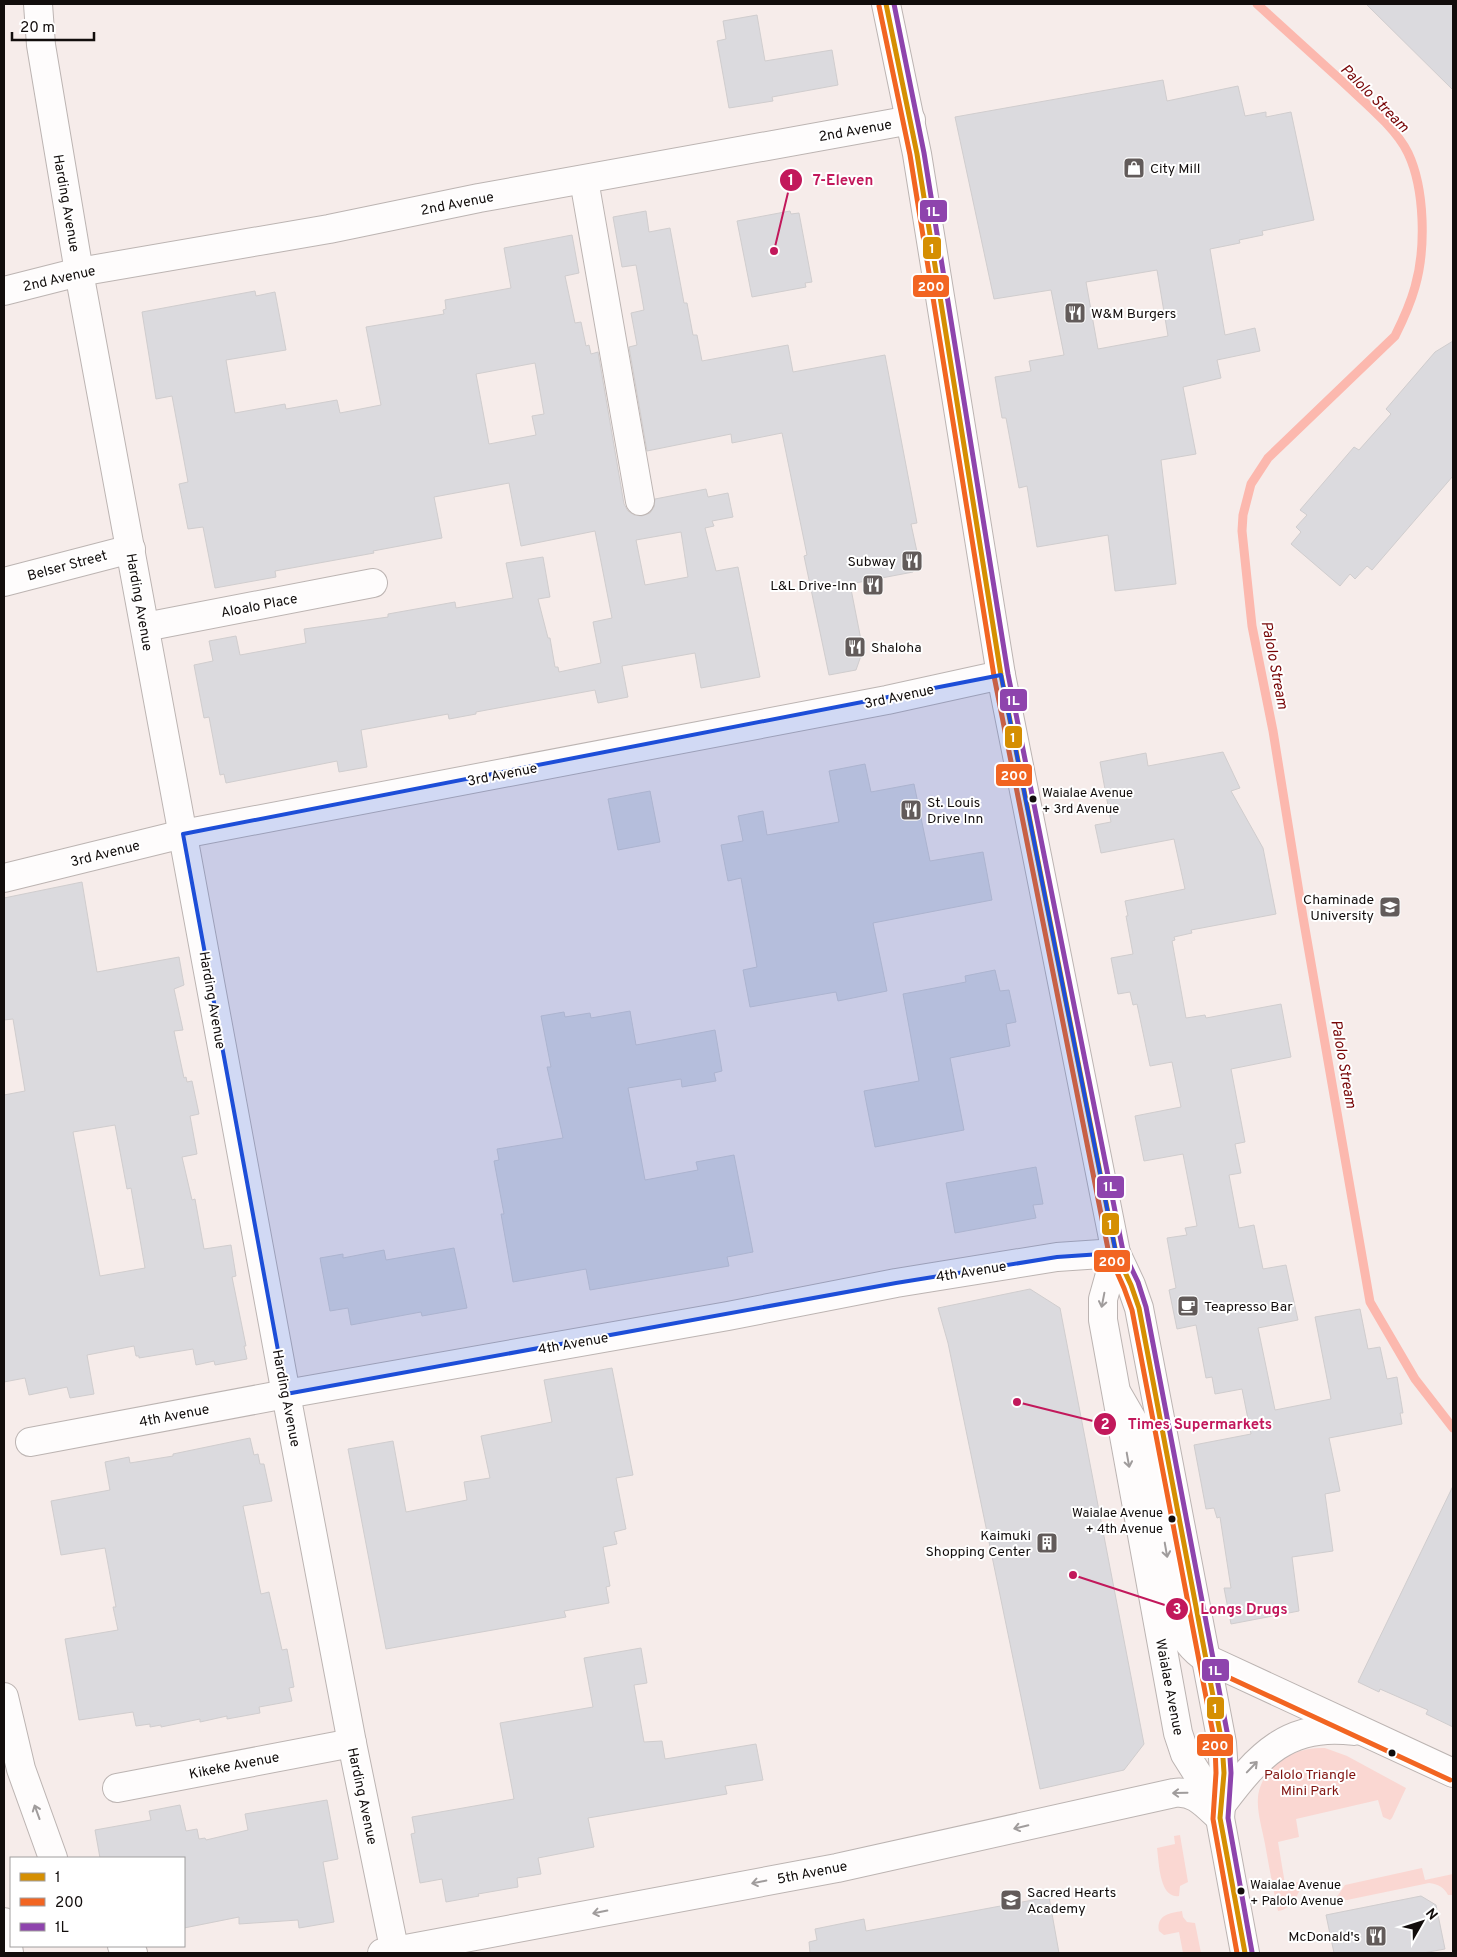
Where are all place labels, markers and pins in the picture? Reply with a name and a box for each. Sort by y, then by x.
shop icon: City Mill [1122,156,1146,180]
place label: City Mill [1150,161,1201,178]
callout: 7-Eleven [778,165,884,195]
restaurant icon: W&M Burgers [1063,301,1087,325]
place label: W&M Burgers [1091,306,1176,323]
restaurant icon: Subway [900,549,924,573]
place label: Subway [847,554,896,571]
restaurant icon: L&L Drive-Inn [861,573,885,597]
place label: L&L Drive-Inn [770,578,857,595]
restaurant icon: Shaloha [843,635,867,659]
place label: Shaloha [871,640,922,657]
place label: Waialae Avenue + 3rd Avenue [1042,786,1133,818]
marker: Waialae Avenue + 3rd Avenue [1028,794,1038,804]
place label: St. Louis Drive Inn [927,795,983,828]
restaurant icon: St. Louis Drive Inn [899,798,923,822]
place label: Chaminade University [1303,892,1374,925]
school or university icon: Chaminade University [1378,895,1402,919]
cafe icon: Teapresso Bar [1176,1294,1200,1318]
place label: Teapresso Bar [1204,1299,1293,1316]
callout: Times Supermarkets [1093,1409,1282,1439]
place label: Waialae Avenue + 4th Avenue [1072,1506,1163,1538]
marker: Waialae Avenue + 4th Avenue [1167,1514,1177,1524]
place label: Kaimuki Shopping Center [925,1528,1032,1561]
building icon: Kaimuki Shopping Center [1035,1531,1059,1555]
callout: Longs Drugs [1165,1594,1297,1624]
unlabelled marker [1387,1748,1397,1758]
place label: Waialae Avenue + Palolo Avenue [1250,1878,1344,1910]
place label: Sacred Hearts Academy [1027,1885,1116,1918]
marker: Waialae Avenue + Palolo Avenue [1236,1886,1246,1896]
school or university icon: Sacred Hearts Academy [999,1888,1023,1912]
restaurant icon: McDonald's [1364,1924,1388,1948]
place label: McDonald's [1288,1929,1360,1946]

